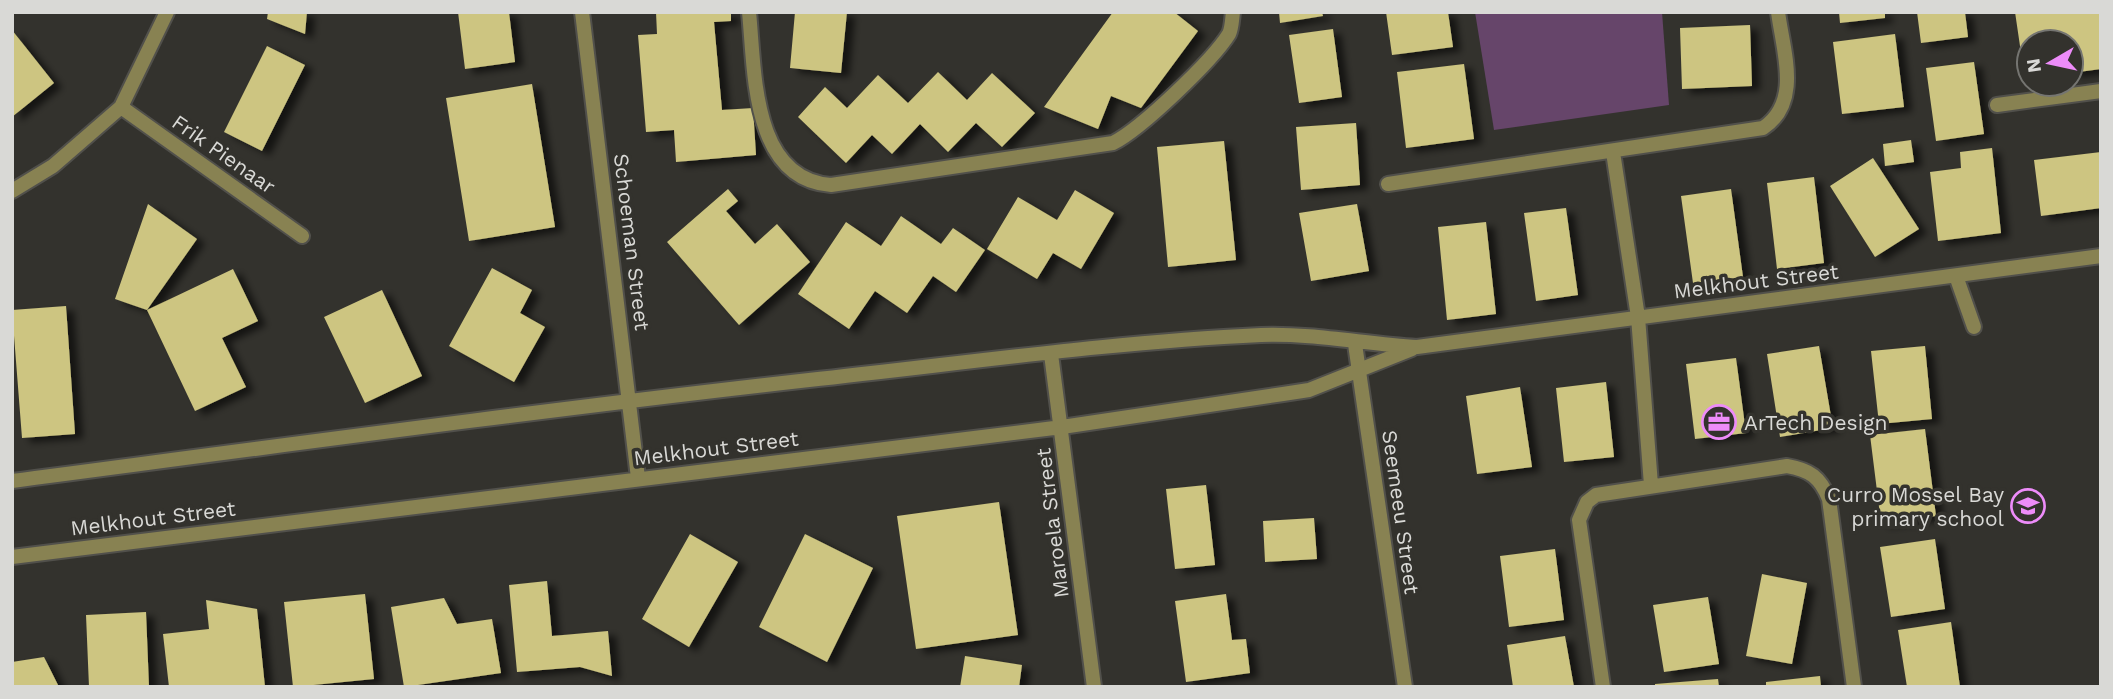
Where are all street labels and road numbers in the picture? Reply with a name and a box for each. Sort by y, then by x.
street label: Frik Pienaar [167,109,281,199]
street label: Schoeman Street [609,152,655,332]
street label: Melkhout Street [1672,258,1840,304]
street label: Melkhout Street [632,425,800,471]
street label: Seemeeu Street [1377,428,1425,596]
street label: Maroela Street [1030,446,1074,599]
street label: Melkhout Street [69,495,237,541]

